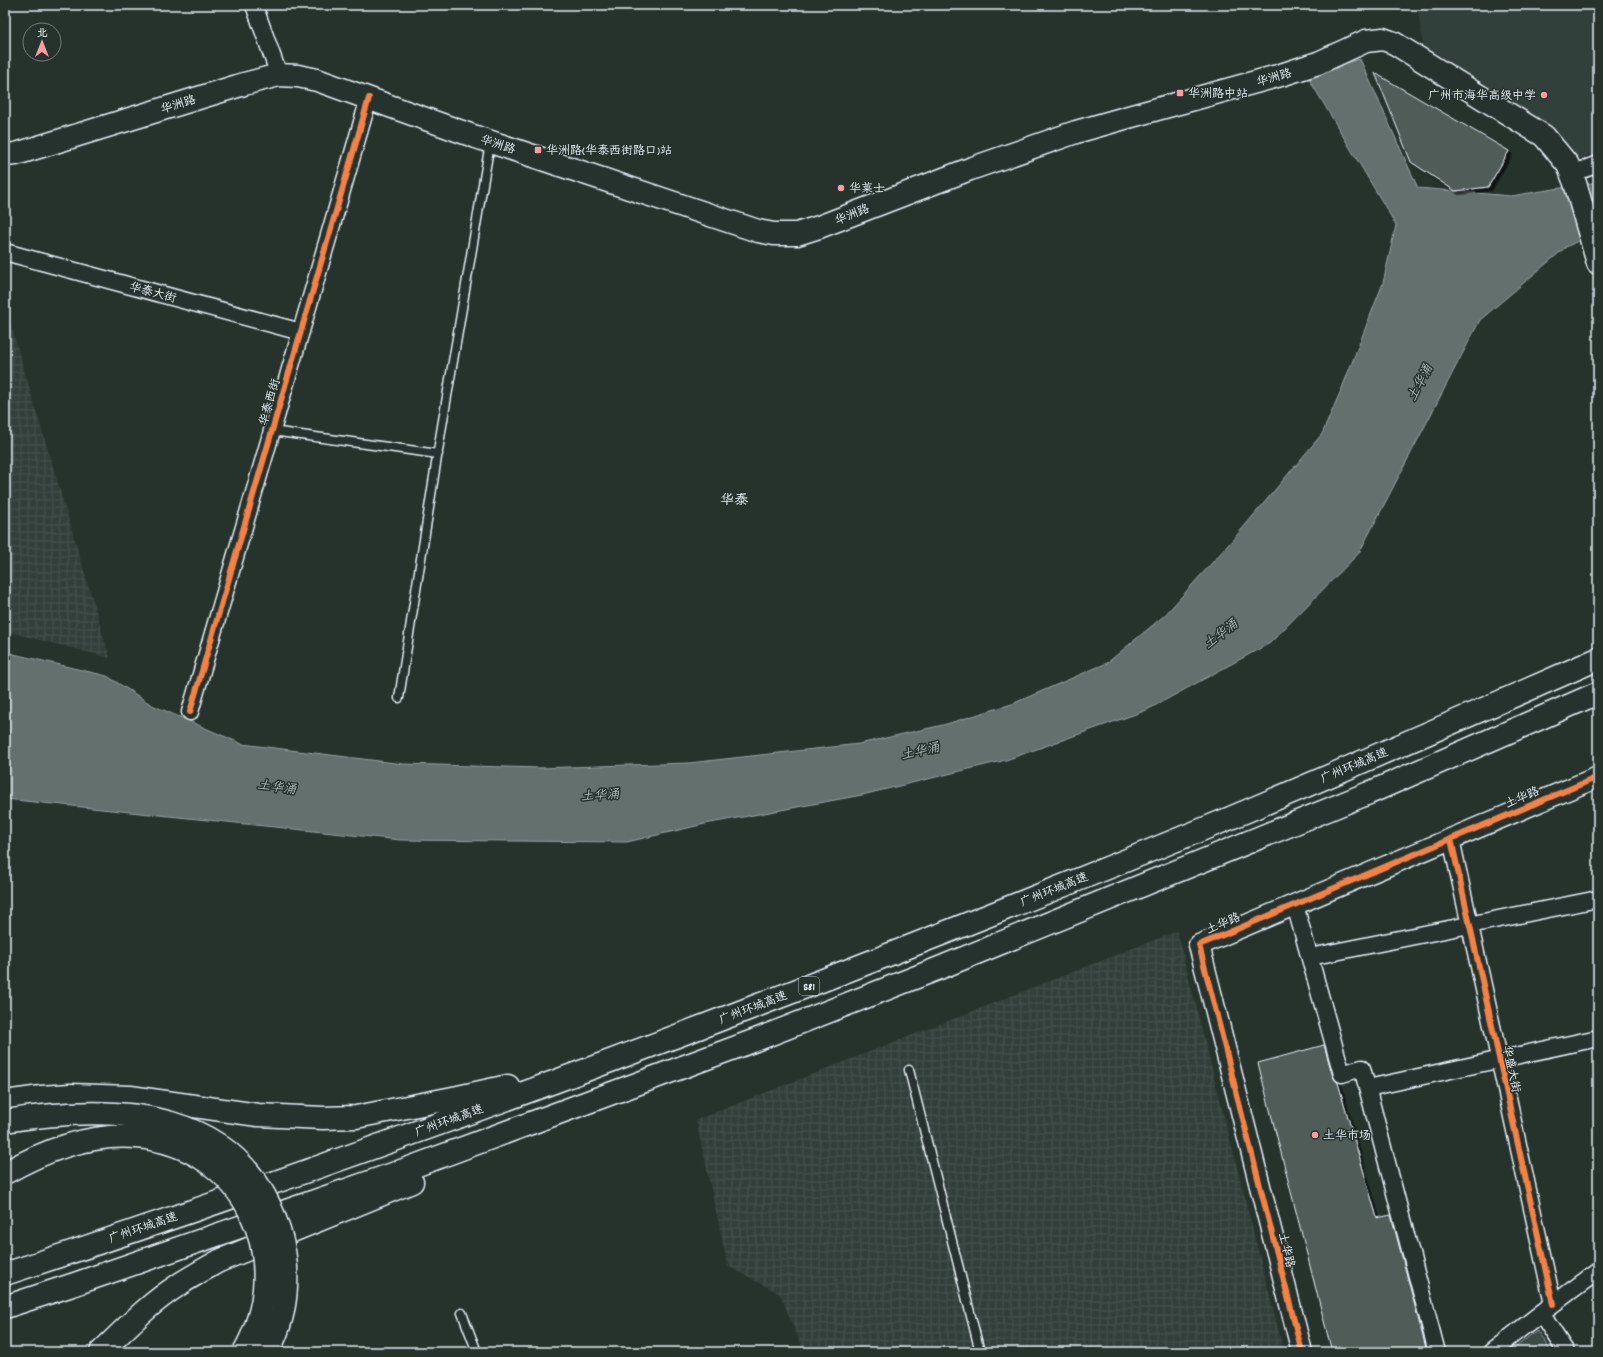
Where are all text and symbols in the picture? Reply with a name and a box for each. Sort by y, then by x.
north arrow [22,22,62,62]
text: 北 [37,26,48,42]
street label: 华洲路 [1255,65,1294,92]
place label: 华洲路中站 [1188,86,1248,103]
marker: 华洲路中站 [1175,88,1185,98]
place label: 广州市海华高级中学 [1428,88,1536,105]
marker: 广州市海华高级中学 [1539,90,1549,100]
street label: 华洲路 [159,92,198,119]
street label: 华洲路 [478,132,517,159]
place label: 华洲路(华泰西街路口)站 [546,143,672,160]
marker: 华洲路(华泰西街路口)站 [533,145,543,155]
place label: 华莱士 [849,181,885,198]
marker: 华莱士 [836,183,846,193]
street label: 华洲路 [833,201,872,230]
street label: 华泰大街 [127,279,178,308]
water label: 土华涌 [1404,361,1439,405]
street label: 华泰西街 [256,377,285,428]
district label: 华泰 [720,491,749,511]
water label: 土华涌 [1200,615,1244,654]
water label: 土华涌 [899,739,943,766]
street label: 广州环城高速 [1318,744,1391,788]
water label: 土华涌 [256,776,298,801]
street label: 土华路 [1503,784,1542,813]
water label: 土华涌 [580,786,621,807]
street label: 广州环城高速 [1018,869,1091,912]
street label: 土华路 [1204,910,1243,939]
road number: S81 [799,977,819,995]
street label: 广州环城高速 [717,988,790,1029]
street label: 华盛大街 [1497,1044,1524,1095]
street label: 广州环城高速 [413,1101,486,1142]
place label: 土华市场 [1323,1128,1371,1145]
marker: 土华市场 [1310,1130,1320,1140]
street label: 广州环城高速 [107,1209,180,1248]
street label: 土华路 [1273,1231,1298,1270]

